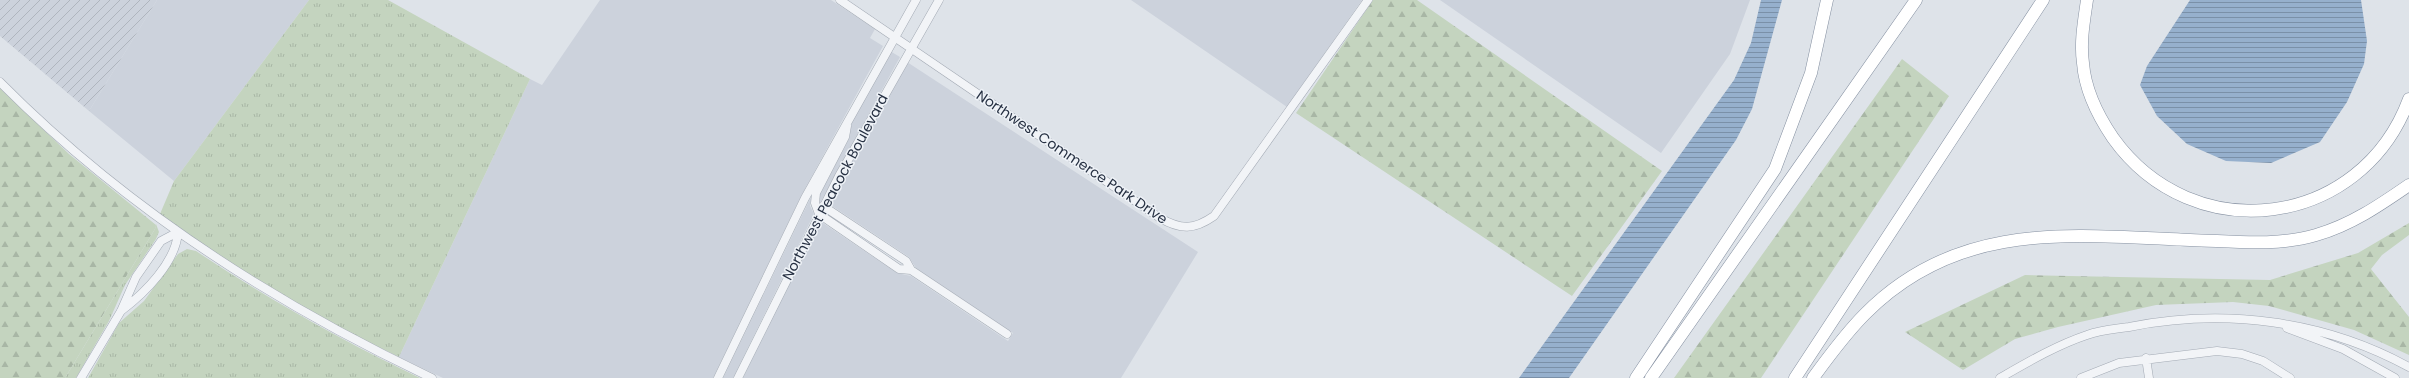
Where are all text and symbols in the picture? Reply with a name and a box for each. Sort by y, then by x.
street label: Northwest Commerce Park Drive [972,85,1172,229]
street label: Northwest Peacock Boulevard [777,90,893,284]

